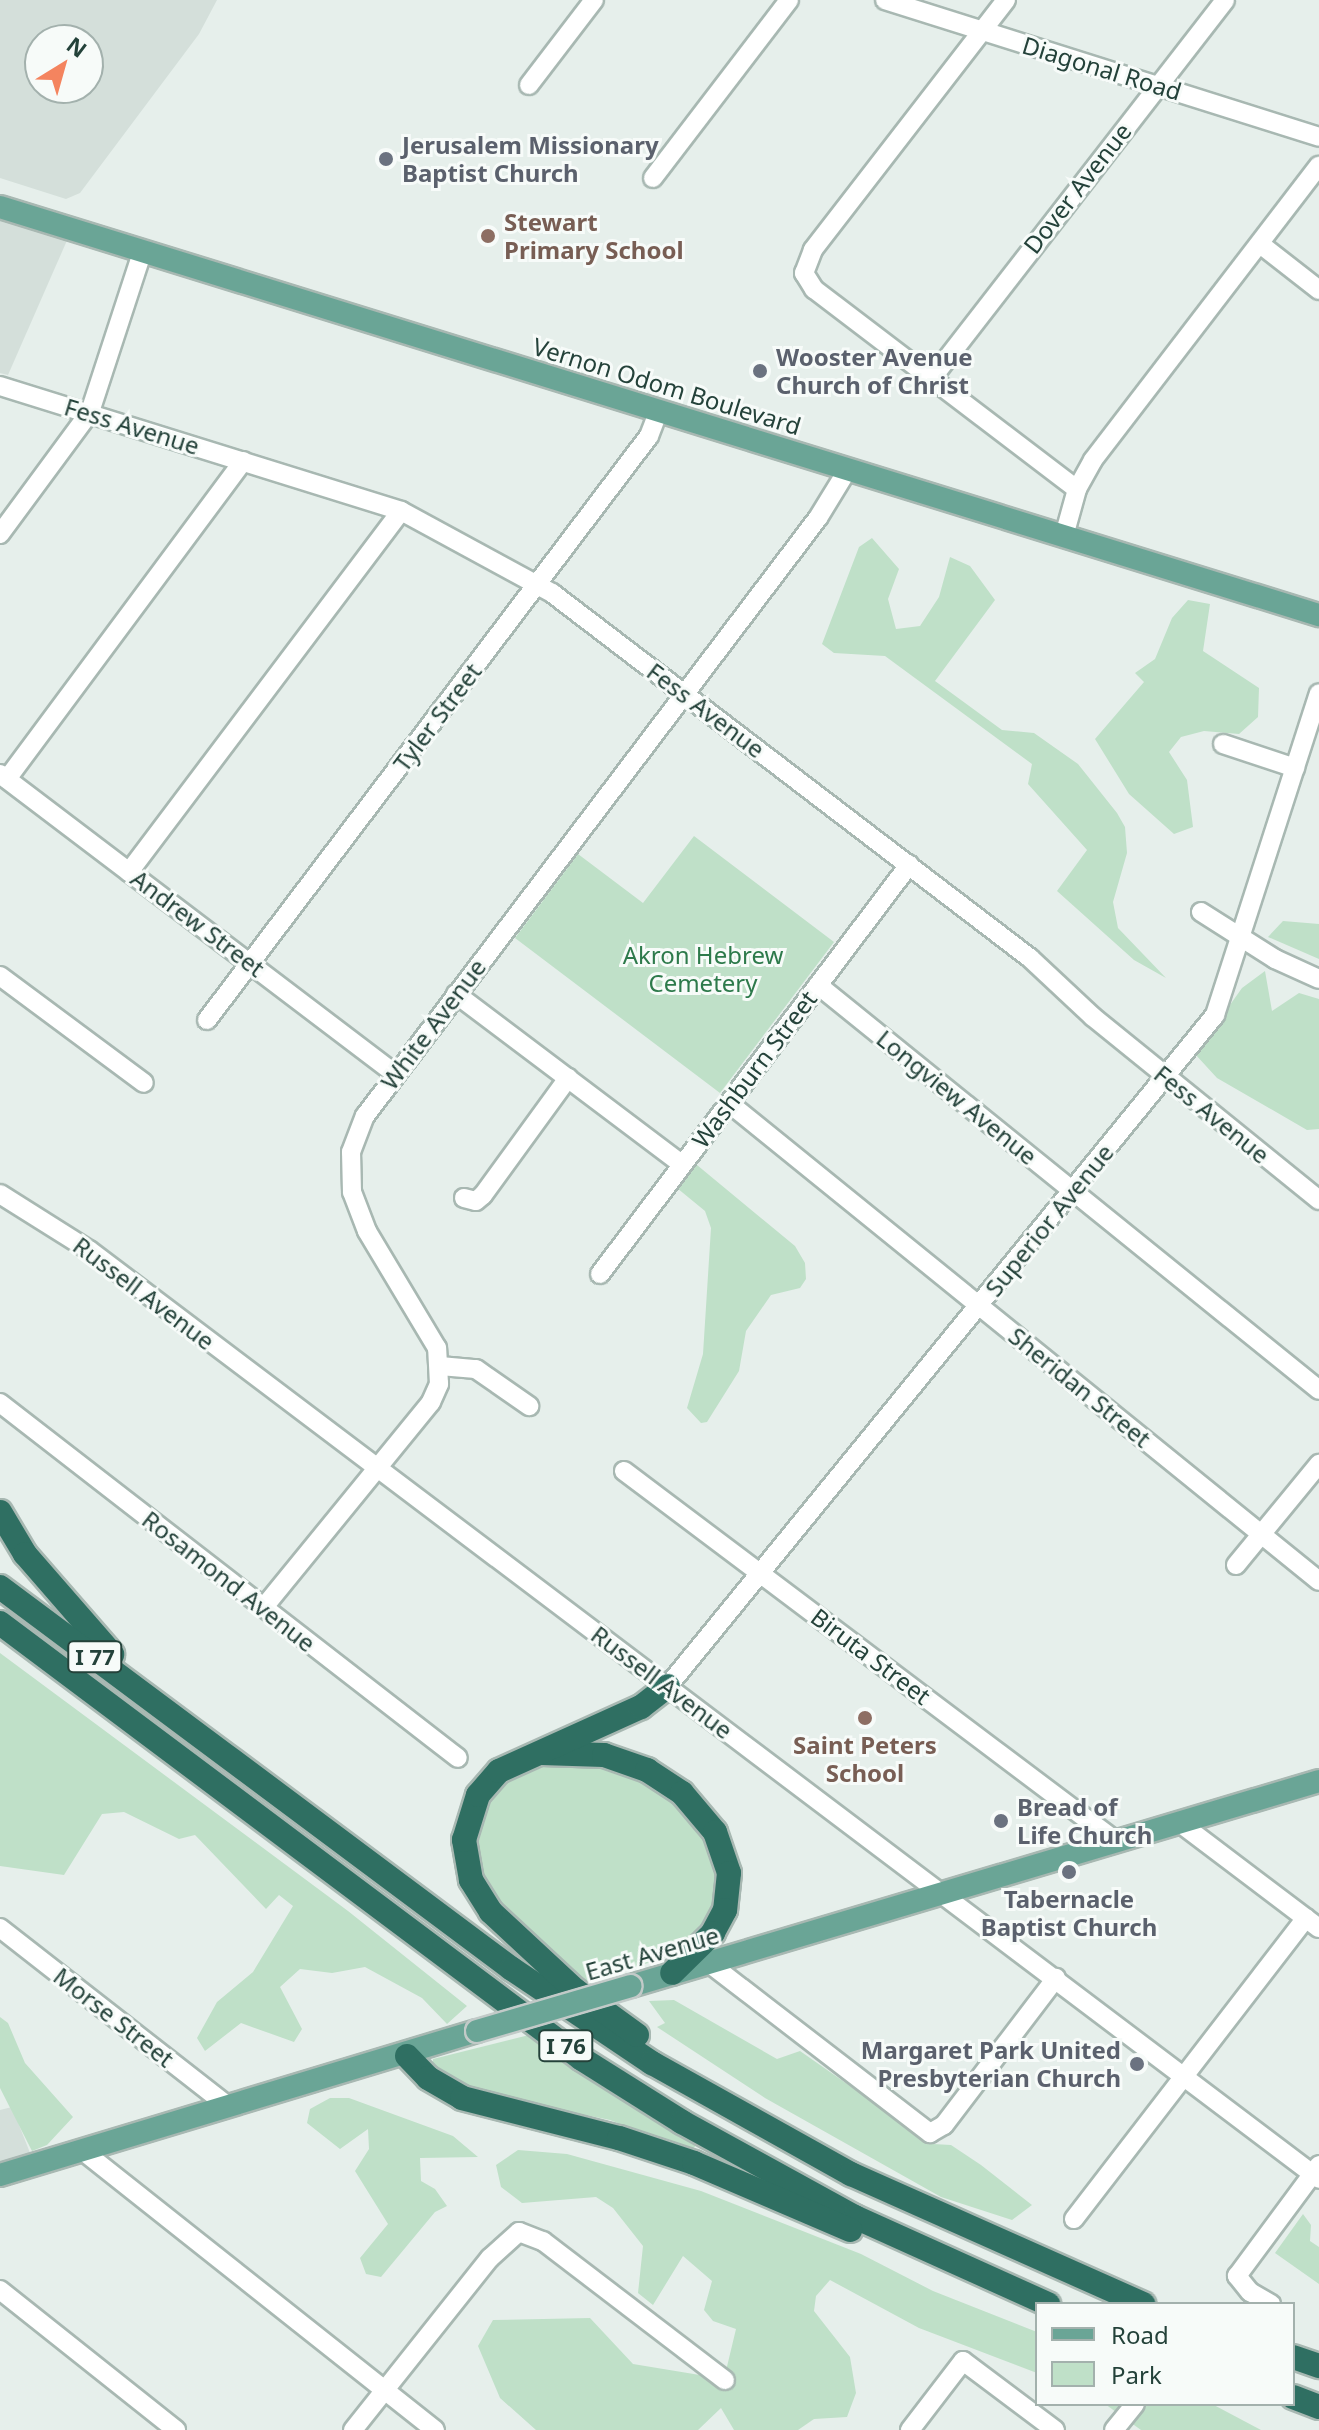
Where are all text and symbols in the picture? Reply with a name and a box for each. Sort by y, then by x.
north arrow [24,24,104,104]
text: N [61,29,93,64]
street label: Diagonal Road [1019,30,1185,106]
street label: Dover Avenue [1017,117,1137,259]
place label: Jerusalem Missionary Baptist Church [402,131,659,187]
marker: Jerusalem Missionary Baptist Church [377,150,395,168]
place label: Stewart Primary School [504,208,684,264]
marker: Stewart Primary School [479,227,497,245]
street label: Vernon Odom Boulevard [530,332,804,440]
place label: Wooster Avenue Church of Christ [776,343,973,399]
marker: Wooster Avenue Church of Christ [751,362,769,380]
street label: Fess Avenue [61,392,203,460]
street label: Tyler Street [387,657,487,777]
street label: Fess Avenue [642,657,770,763]
street label: Andrew Street [126,863,270,983]
park label: Akron Hebrew Cemetery [623,941,783,997]
street label: White Avenue [375,953,491,1095]
street label: Washburn Street [686,985,822,1153]
street label: Longview Avenue [871,1024,1043,1170]
street label: Fess Avenue [1149,1059,1275,1169]
street label: Superior Avenue [979,1138,1119,1302]
street label: Russell Avenue [68,1231,220,1355]
street label: Sheridan Street [1003,1321,1157,1453]
street label: Rosamond Avenue [137,1505,321,1657]
street label: Biruta Street [806,1602,936,1710]
street label: Russell Avenue [586,1620,738,1744]
road number: I 77 [67,1639,123,1675]
marker: Saint Peters School [856,1709,874,1727]
place label: Saint Peters School [793,1731,937,1787]
place label: Bread of Life Church [1017,1793,1152,1849]
marker: Bread of Life Church [992,1812,1010,1830]
marker: Tabernacle Baptist Church [1060,1863,1078,1881]
place label: Tabernacle Baptist Church [981,1885,1157,1941]
street label: East Avenue [582,1920,722,1986]
street label: Morse Street [48,1961,180,2073]
road number: I 76 [538,2028,594,2064]
place label: Margaret Park United Presbyterian Church [861,2036,1121,2092]
marker: Margaret Park United Presbyterian Church [1128,2055,1146,2073]
legend [1035,2302,1295,2406]
text: Road [1111,2318,1169,2351]
text: Park [1111,2358,1162,2391]

